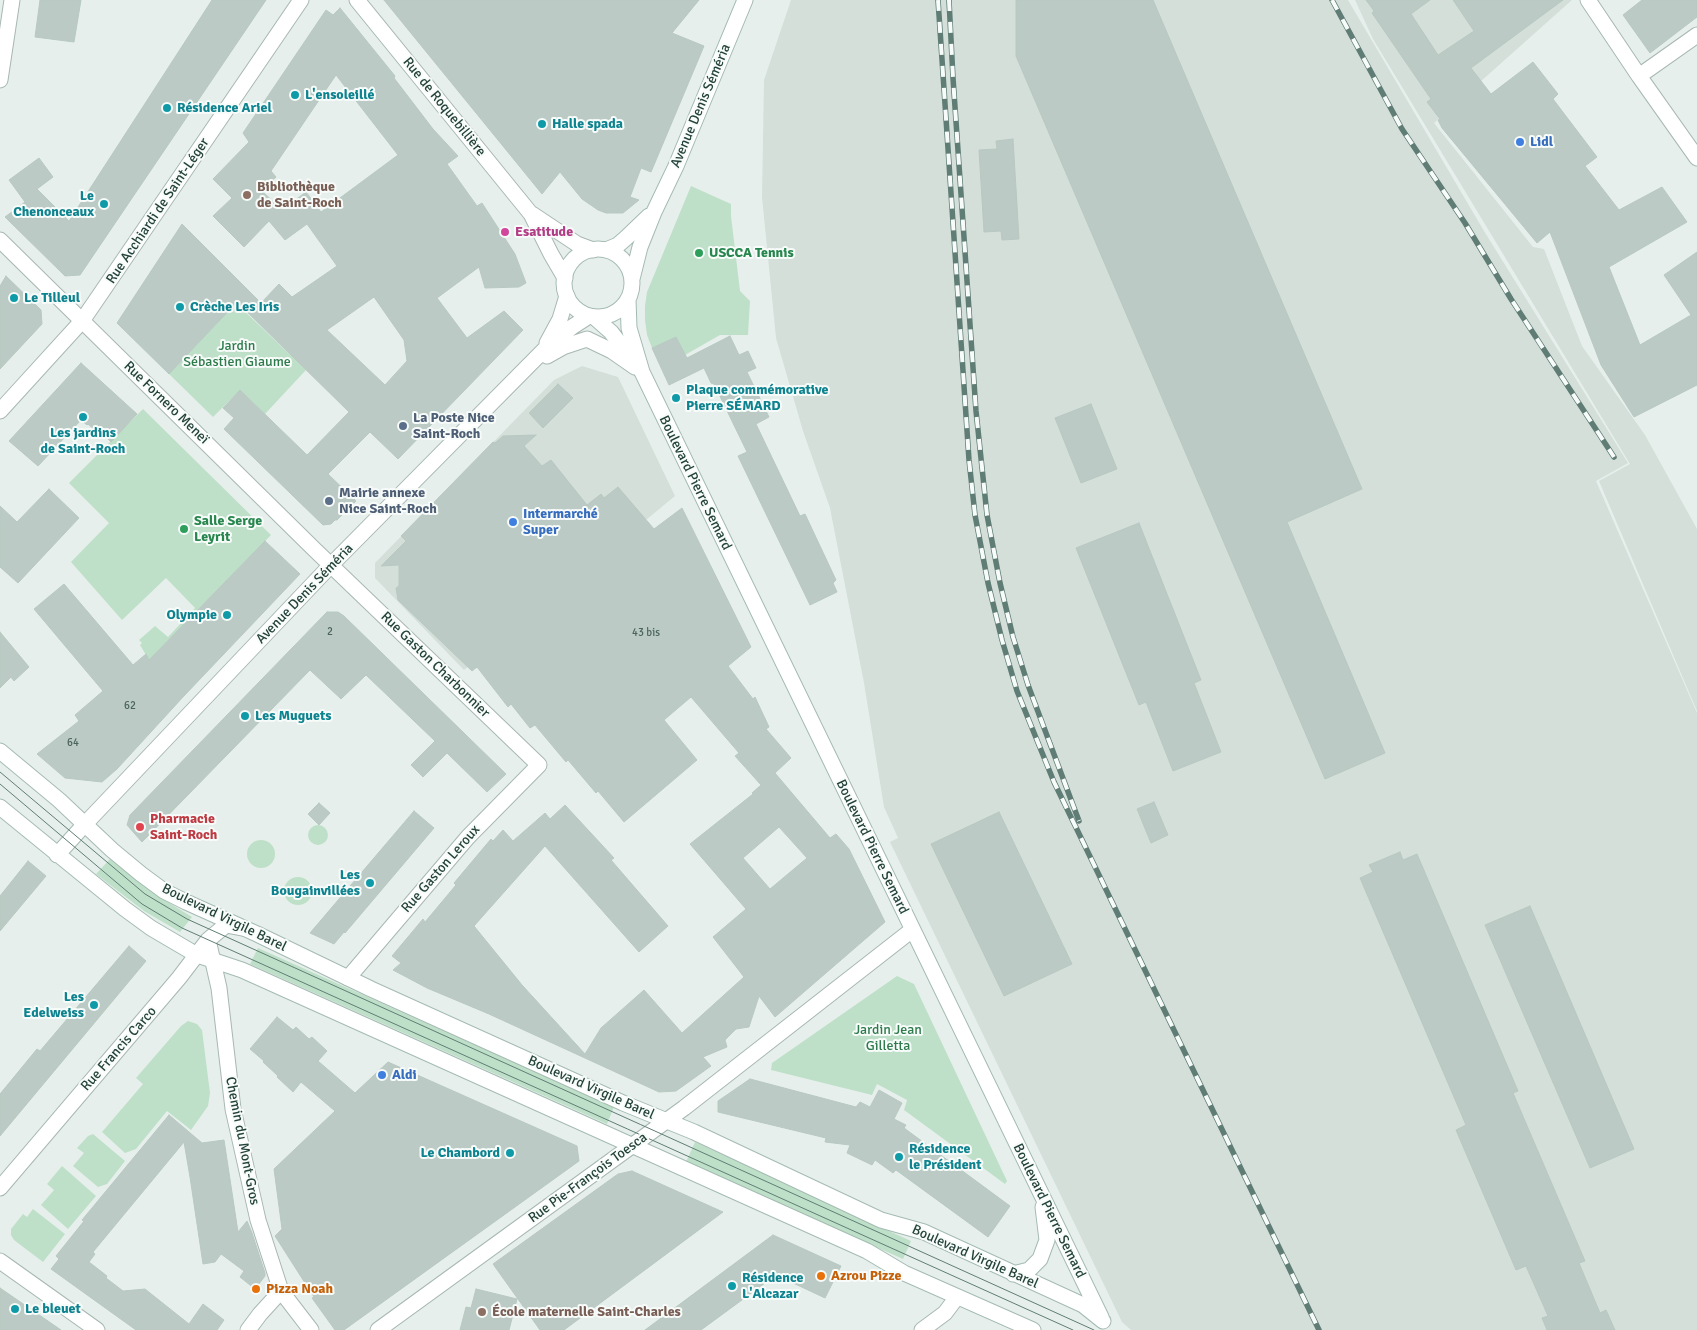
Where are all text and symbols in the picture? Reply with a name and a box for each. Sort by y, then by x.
street label: Avenue Denis Séméria [667,42,735,170]
street label: Rue de Roquebillière [399,54,489,160]
place label: L'ensoleillé [305,87,374,103]
marker: L'ensoleillé [289,89,301,101]
place label: Résidence Ariel [177,100,272,116]
marker: Résidence Ariel [161,102,173,114]
place label: Halle spada [552,116,623,132]
marker: Halle spada [536,118,548,130]
place label: Lidl [1530,134,1553,150]
street label: Rue Acchiardi de Saint-Léger [103,135,213,287]
marker: Lidl [1514,136,1526,148]
place label: Bibliothèque de Saint-Roch [257,179,342,212]
place label: Le Chenonceaux [13,188,94,220]
marker: Bibliothèque de Saint-Roch [241,189,253,201]
marker: Le Chenonceaux [98,198,110,210]
place label: Esatitude [515,224,573,240]
marker: Esatitude [499,226,511,238]
place label: USCCA Tennis [709,245,794,261]
marker: USCCA Tennis [693,247,705,259]
place label: Le Tilleul [24,290,80,306]
marker: Le Tilleul [8,292,20,304]
place label: Crèche Les Iris [190,299,279,315]
marker: Crèche Les Iris [174,301,186,313]
park label: Jardin Sébastien Giaume [183,338,291,371]
street label: Rue Fornero Meneï [120,358,212,448]
place label: Plaque commémorative Pierre SÉMARD [686,382,828,414]
marker: Plaque commémorative Pierre SÉMARD [670,392,682,404]
place label: La Poste Nice Saint-Roch [413,410,495,442]
marker: Les jardins de Saint-Roch [77,411,89,423]
street label: Boulevard Pierre Semard [655,413,735,553]
marker: La Poste Nice Saint-Roch [397,420,409,432]
place label: Les jardins de Saint-Roch [41,425,125,458]
place label: Mairie annexe Nice Saint-Roch [339,485,437,518]
marker: Mairie annexe Nice Saint-Roch [323,495,335,507]
place label: Intermarché Super [523,506,598,538]
place label: Salle Serge Leyrit [194,513,262,546]
marker: Intermarché Super [507,516,519,528]
marker: Salle Serge Leyrit [178,523,190,535]
street label: Avenue Denis Séméria [253,540,357,648]
place label: Olympie [167,607,217,623]
marker: Olympie [221,609,233,621]
street label: Rue Gaston Charbonnier [377,609,493,721]
house number: 2 [327,625,333,639]
house number: 43 bis [632,626,660,640]
house number: 62 [124,699,136,713]
place label: Les Muguets [255,708,331,724]
marker: Les Muguets [239,710,251,722]
house number: 64 [67,736,79,750]
street label: Boulevard Pierre Semard [832,777,912,917]
place label: Pharmacie Saint-Roch [150,811,217,844]
marker: Pharmacie Saint-Roch [134,821,146,833]
street label: Rue Gaston Leroux [398,822,484,916]
place label: Les Bougainvillées [271,867,360,900]
marker: Les Bougainvillées [364,877,376,889]
street label: Boulevard Virgile Barel [159,880,289,956]
place label: Les Edelweiss [23,989,84,1022]
marker: Les Edelweiss [88,999,100,1011]
street label: Rue Francis Carco [78,1003,160,1095]
park label: Jardin Jean Gilletta [854,1022,922,1054]
street label: Boulevard Virgile Barel [525,1053,657,1123]
place label: Aldi [392,1067,417,1083]
marker: Aldi [376,1069,388,1081]
street label: Chemin du Mont-Gros [221,1075,263,1207]
street label: Rue Pie-François Toesca [525,1129,651,1227]
place label: Résidence le Président [909,1141,981,1174]
street label: Boulevard Pierre Semard [1009,1141,1089,1281]
place label: Le Chambord [420,1145,500,1161]
marker: Le Chambord [504,1147,516,1159]
marker: Résidence le Président [893,1151,905,1163]
street label: Boulevard Virgile Barel [909,1222,1041,1292]
place label: Azrou Pizze [831,1268,901,1284]
place label: Résidence L'Alcazar [742,1270,803,1302]
marker: Azrou Pizze [815,1270,827,1282]
marker: Résidence L'Alcazar [726,1280,738,1292]
place label: Pizza Noah [266,1281,333,1297]
marker: Pizza Noah [250,1283,262,1295]
place label: Le bleuet [25,1301,81,1317]
marker: Le bleuet [9,1303,21,1315]
place label: École maternelle Saint-Charles [492,1304,681,1320]
marker: École maternelle Saint-Charles [476,1306,488,1318]

